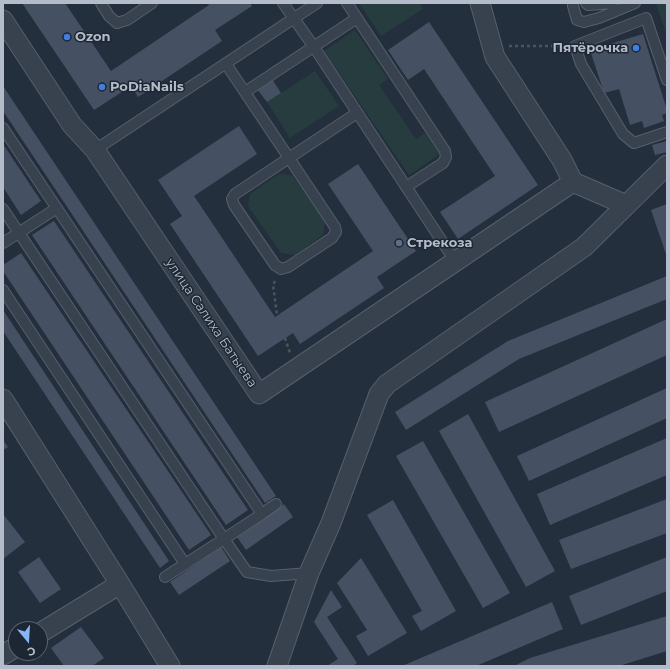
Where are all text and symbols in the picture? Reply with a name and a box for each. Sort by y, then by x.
place label: Ozon [75,29,110,45]
marker: Ozon [62,32,72,42]
place label: Пятёрочка [552,40,628,56]
marker: Пятёрочка [631,43,641,53]
place label: PoDiaNails [110,79,184,95]
marker: PoDiaNails [97,82,107,92]
place label: Стрекоза [407,235,472,251]
marker: Стрекоза [394,238,404,248]
street label: улица Салиха Батыева [162,255,260,391]
north arrow [8,621,48,661]
text: С [25,644,37,659]

